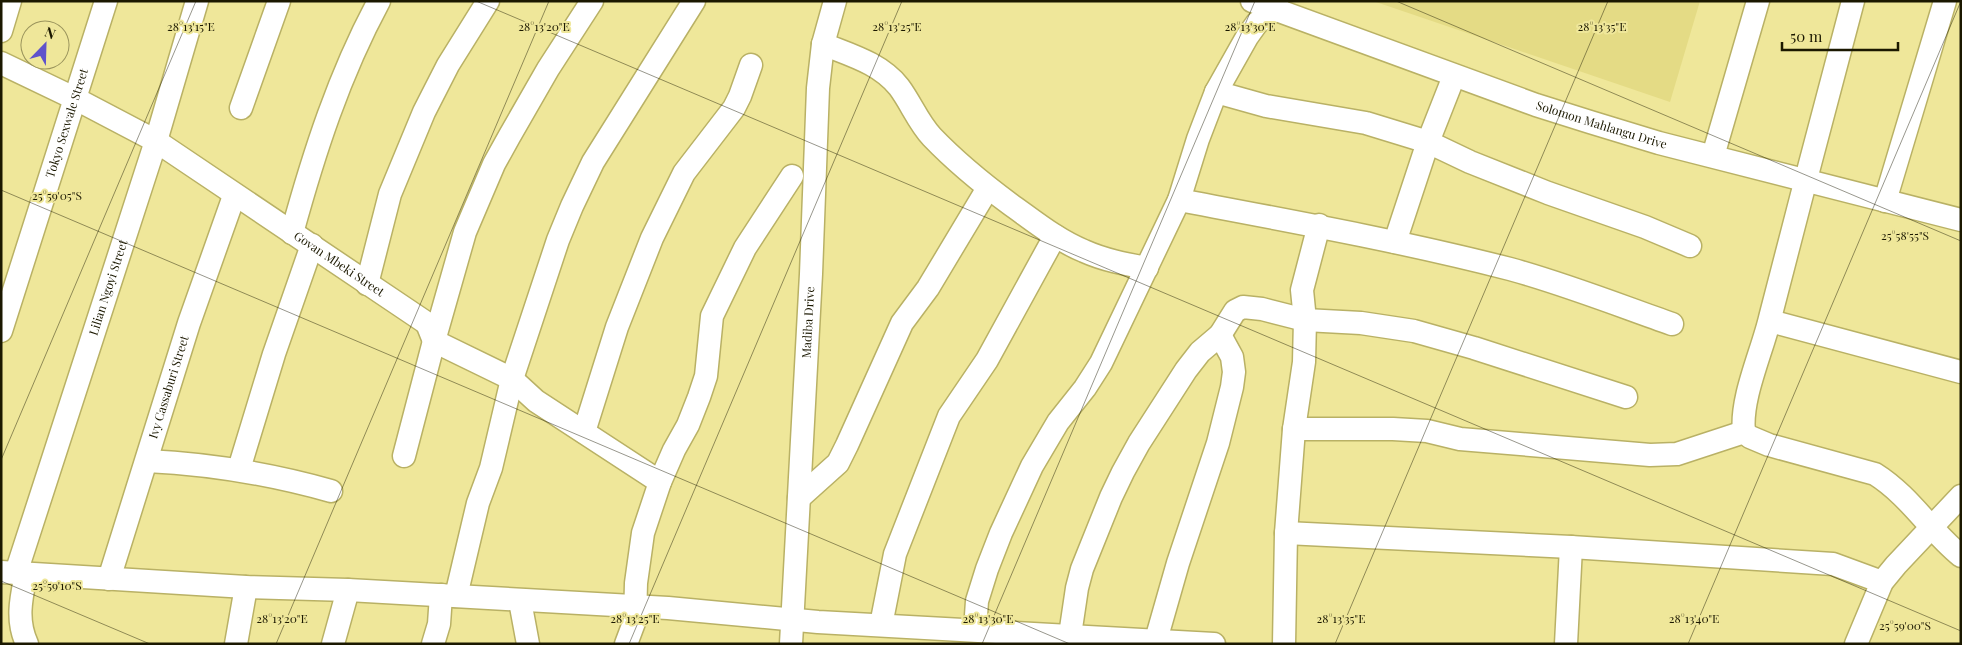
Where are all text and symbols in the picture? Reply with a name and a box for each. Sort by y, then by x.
text: 28°13'15"E [167,18,215,34]
text: 28°13'20"E [518,18,570,34]
text: 28°13'25"E [872,18,922,34]
text: 28°13'30"E [1224,18,1276,34]
text: 28°13'35"E [1578,18,1626,34]
north arrow [20,20,70,70]
scale bar [1782,20,1898,52]
text: N [42,22,59,43]
text: 50 m [1790,26,1823,46]
street label: Tokyo Sexwale Street [41,66,91,180]
street label: Solomon Mahlangu Drive [1534,97,1669,152]
text: 25°59'05"S [32,187,82,203]
street label: Govan Mbeki Street [291,227,388,300]
text: 25°58'55"S [1881,227,1929,243]
street label: Lilian Ngoyi Street [85,237,131,337]
street label: Madiba Drive [797,286,817,359]
street label: Ivy Cassaburi Street [144,332,192,440]
text: 25°59'10"S [32,577,82,593]
text: 28°13'20"E [256,610,308,626]
text: 28°13'25"E [610,610,660,626]
text: 28°13'30"E [962,610,1014,626]
text: 28°13'35"E [1317,610,1365,626]
text: 28°13'40"E [1669,610,1719,626]
text: 25°59'00"S [1879,617,1931,633]

